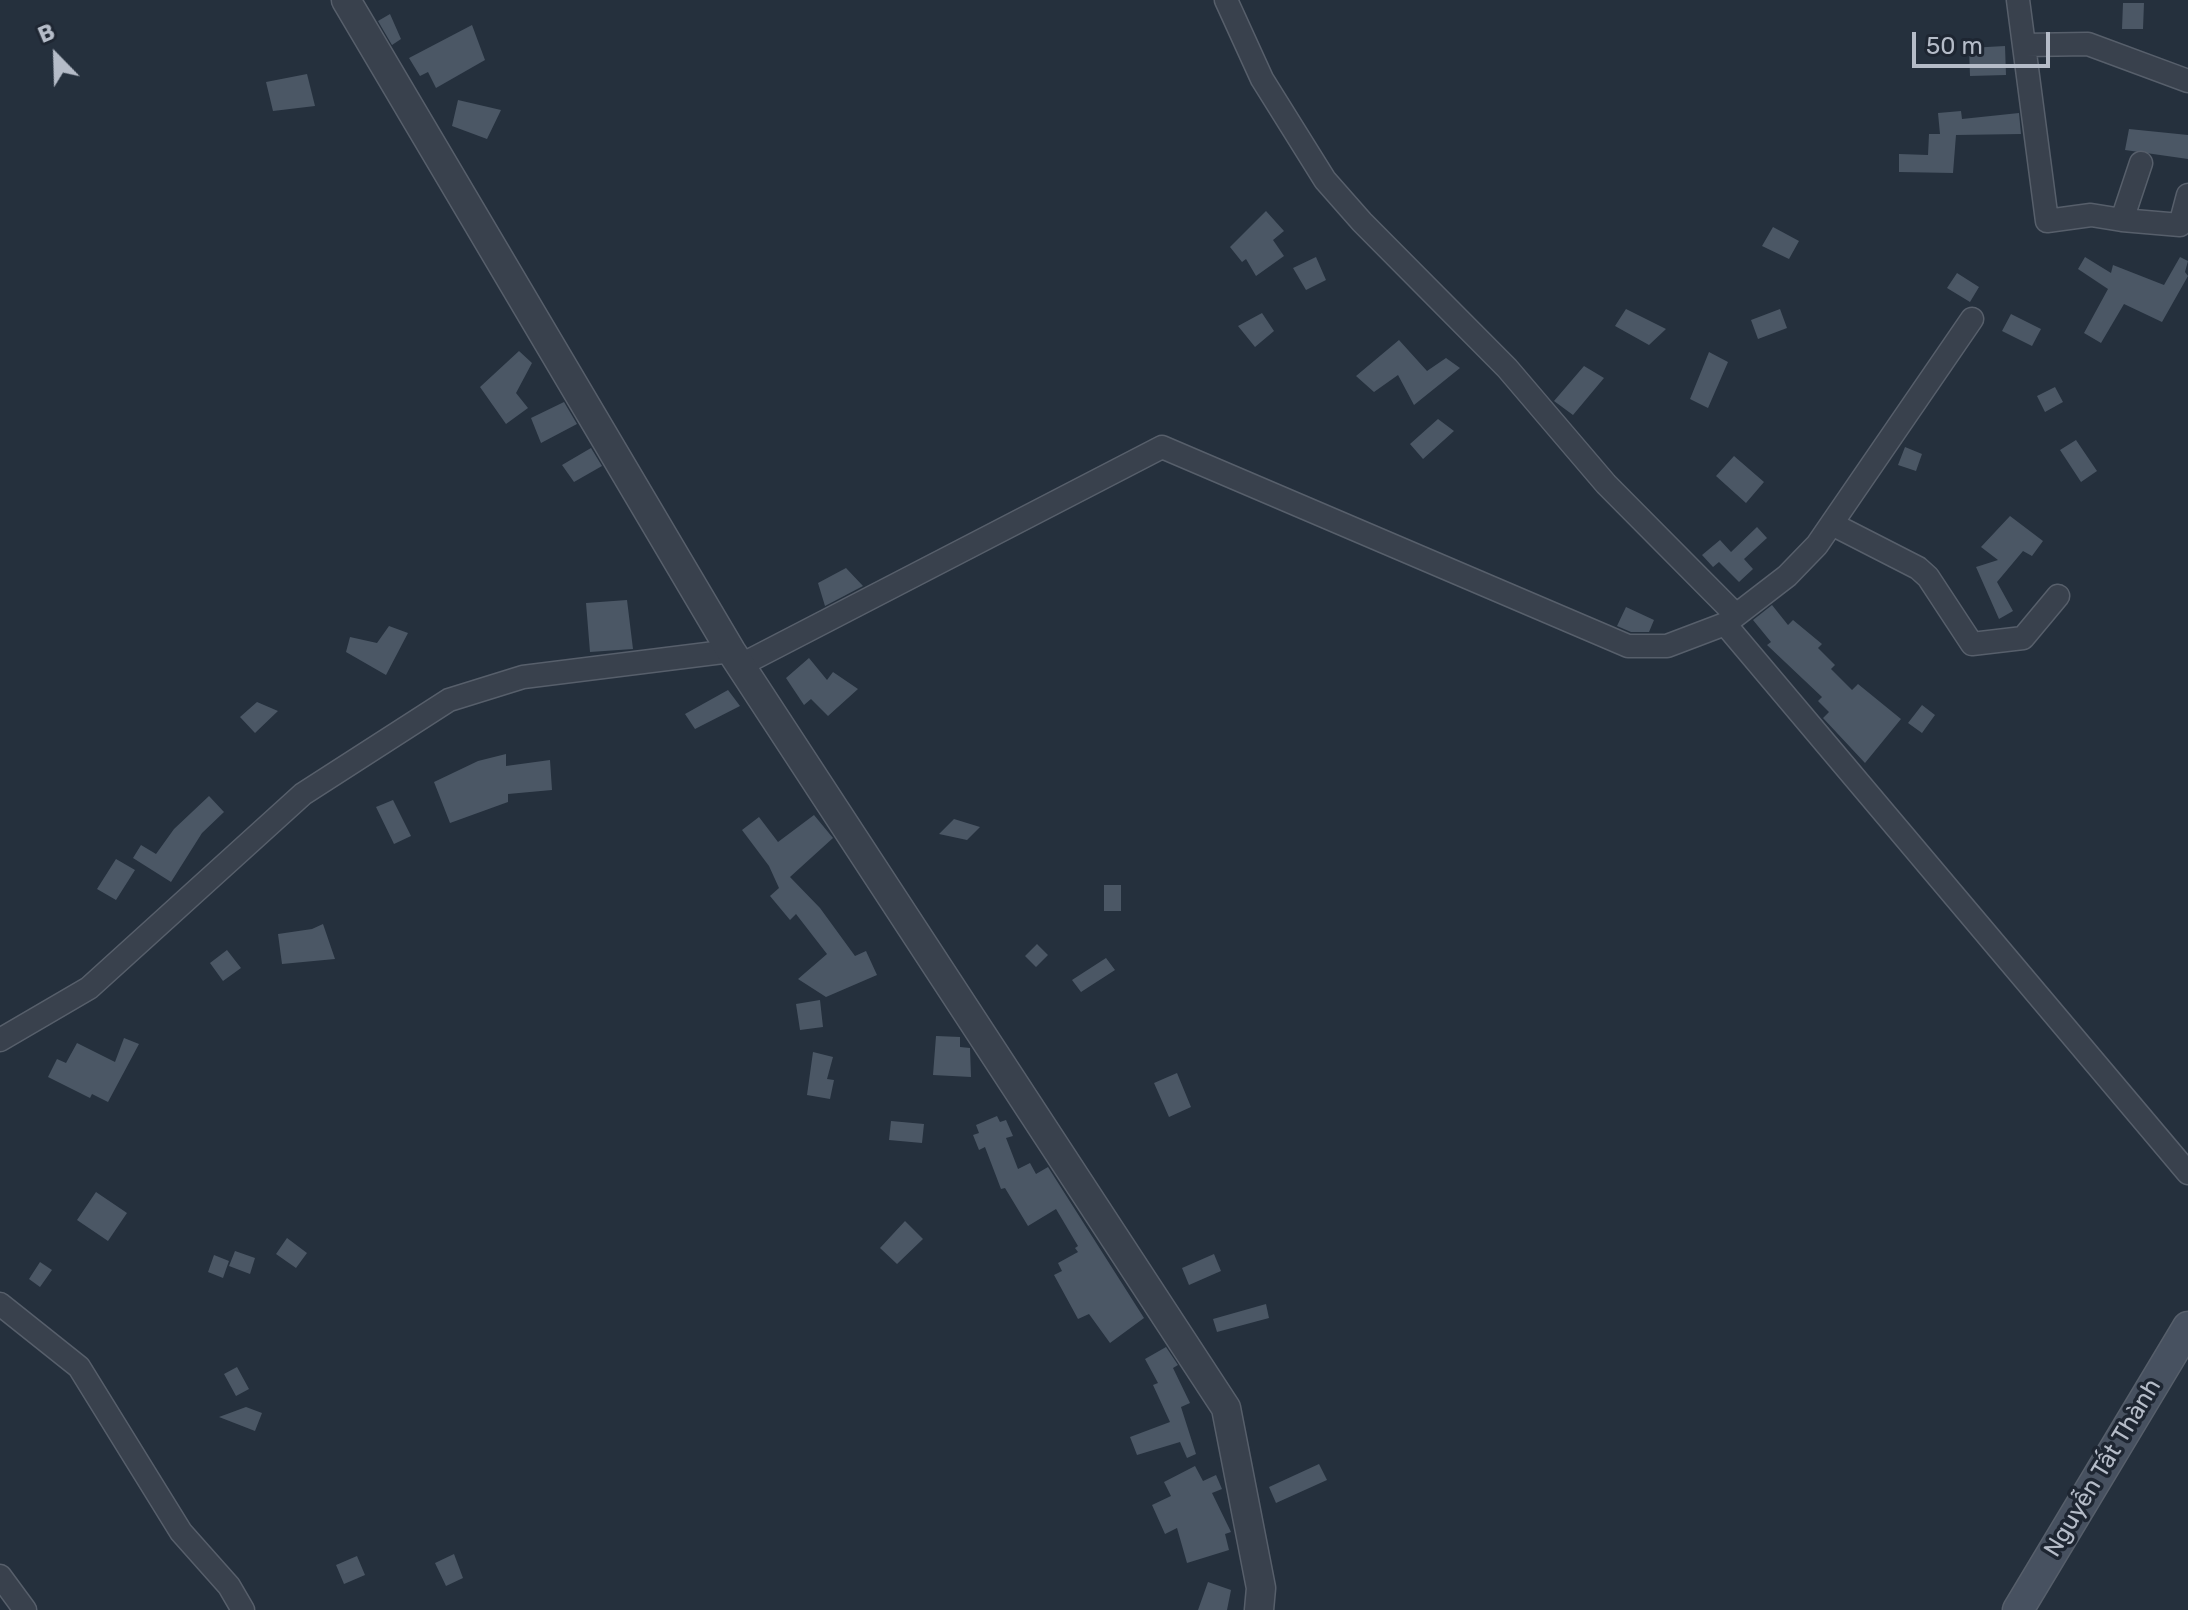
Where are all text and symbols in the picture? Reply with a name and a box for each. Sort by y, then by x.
north arrow [16,16,96,96]
scale bar [1916,16,2054,66]
text: B [34,18,59,49]
text: 50 m [1926,32,1983,60]
street label: Nguyễn Tất Thành [2038,1374,2168,1562]

